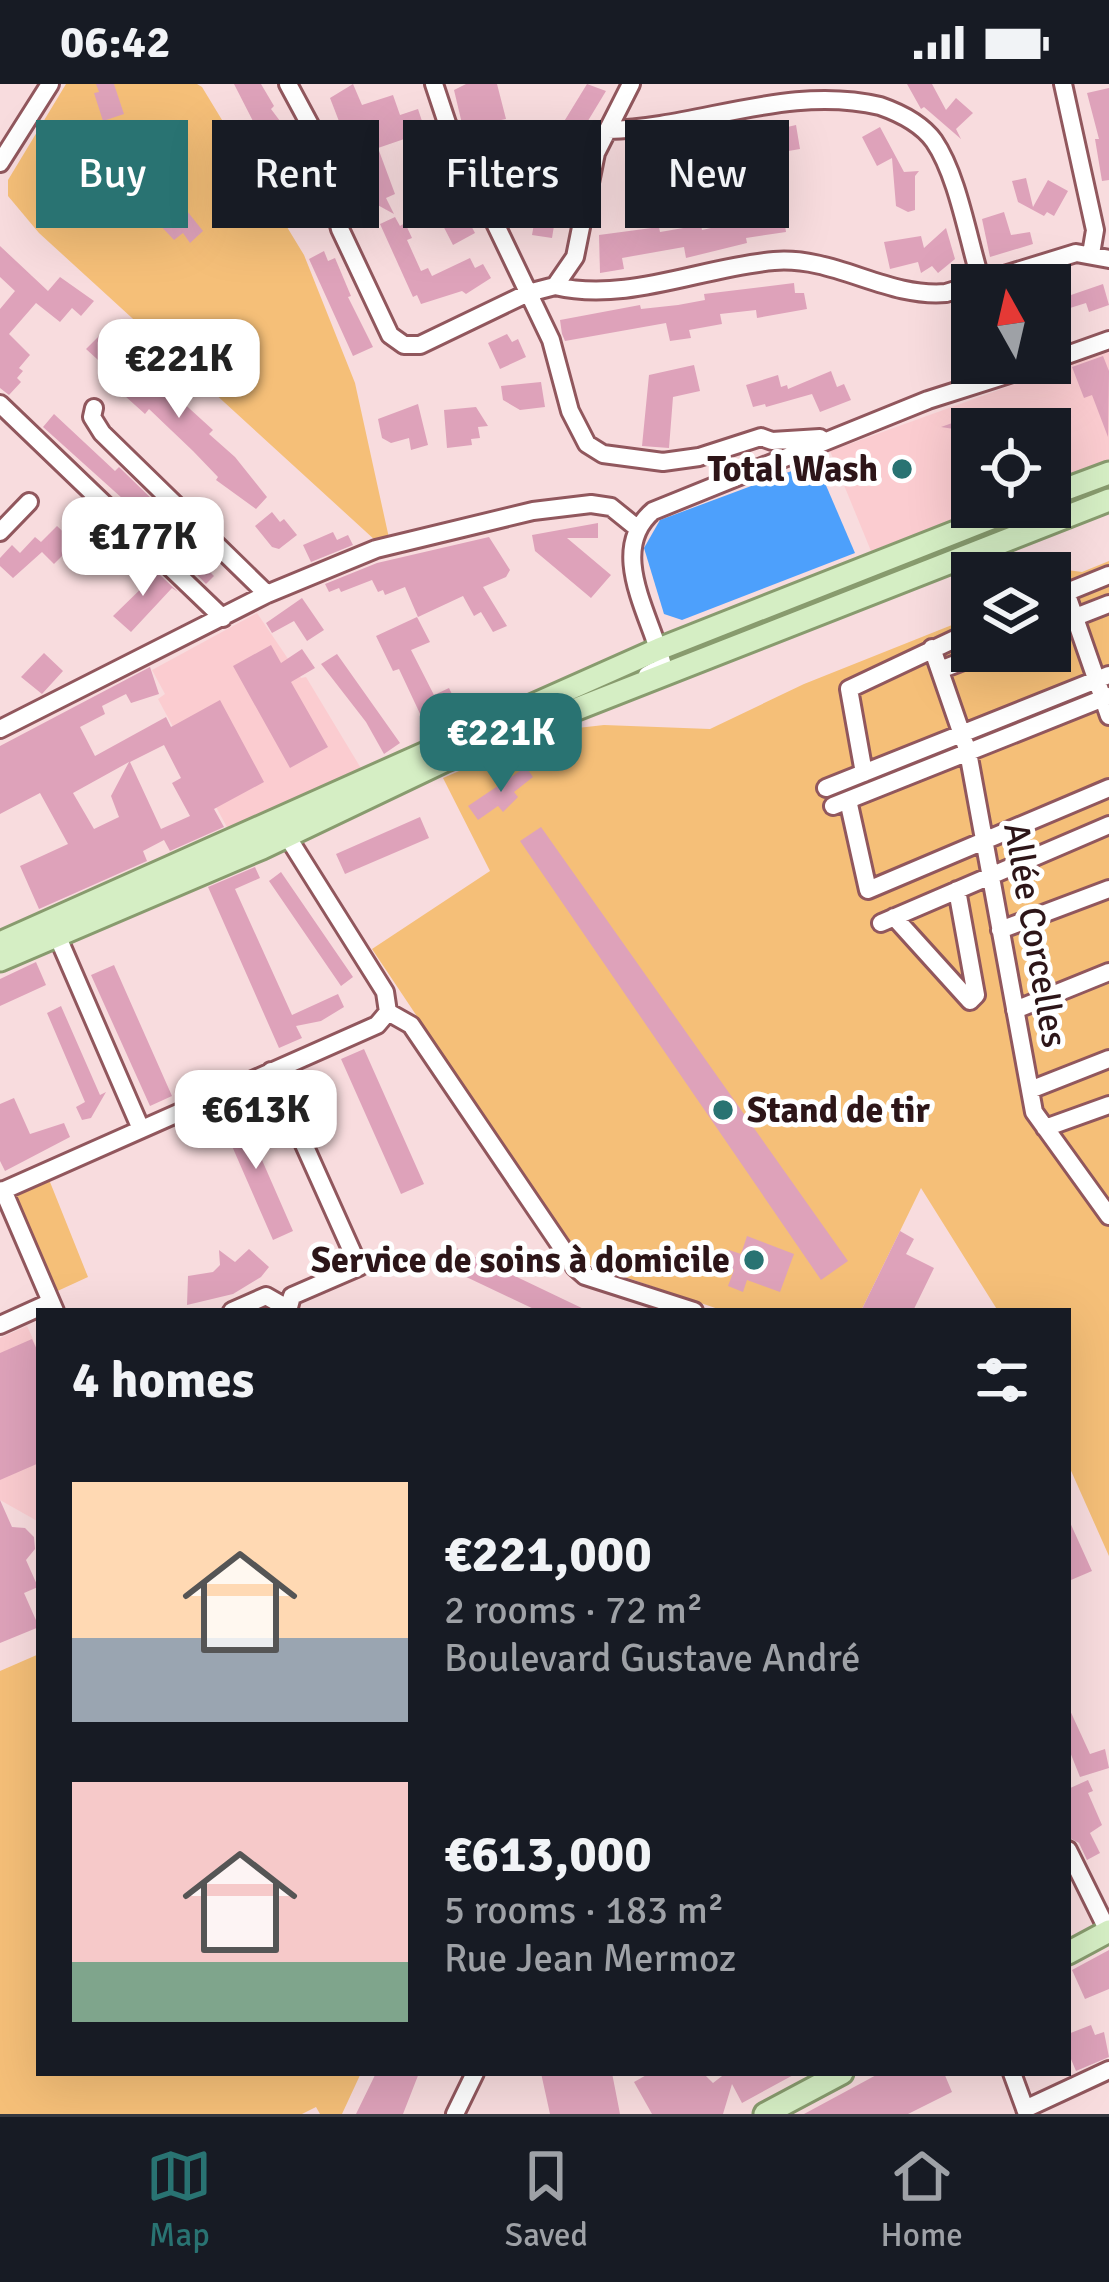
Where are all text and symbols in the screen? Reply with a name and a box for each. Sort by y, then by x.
text: 06:42 [60,15,170,70]
chip: Buy [36,120,188,228]
chip: Rent [212,120,379,228]
chip: Filters [403,120,601,228]
chip: New [625,120,789,228]
north arrow [951,264,1071,384]
map controls [951,264,1071,672]
pin: €221K [95,319,263,421]
text: €221K [125,334,233,382]
button: locate [951,408,1071,528]
place label: Total Wash [708,447,878,492]
marker: Total Wash [889,456,915,482]
pin: €177K [59,497,227,599]
text: €177K [89,512,197,560]
button: layers [951,552,1071,672]
pin: €221K [417,693,585,795]
text: €221K [447,708,555,756]
street label: Allée Corcelles [993,819,1077,1051]
pin: €613K [172,1070,340,1172]
text: €613K [202,1085,310,1133]
place label: Stand de tir [747,1088,930,1133]
marker: Stand de tir [710,1097,736,1123]
place label: Service de soins à domicile [311,1238,730,1283]
marker: Service de soins à domicile [741,1247,767,1273]
icon: filters [969,1347,1035,1413]
text: 4 homes [72,1349,254,1412]
text: €221,000 [444,1523,652,1586]
icon: home [168,1530,312,1674]
text: 2 rooms · 72 m² [444,1586,703,1634]
text: Boulevard Gustave André [444,1634,861,1682]
text: €613,000 [444,1823,652,1886]
icon: home [168,1830,312,1974]
text: 5 rooms · 183 m² [444,1886,724,1934]
text: Rue Jean Mermoz [444,1934,736,1982]
tab: Map [146,2143,212,2256]
tab: Saved [505,2143,588,2256]
tab: Home [880,2143,963,2256]

